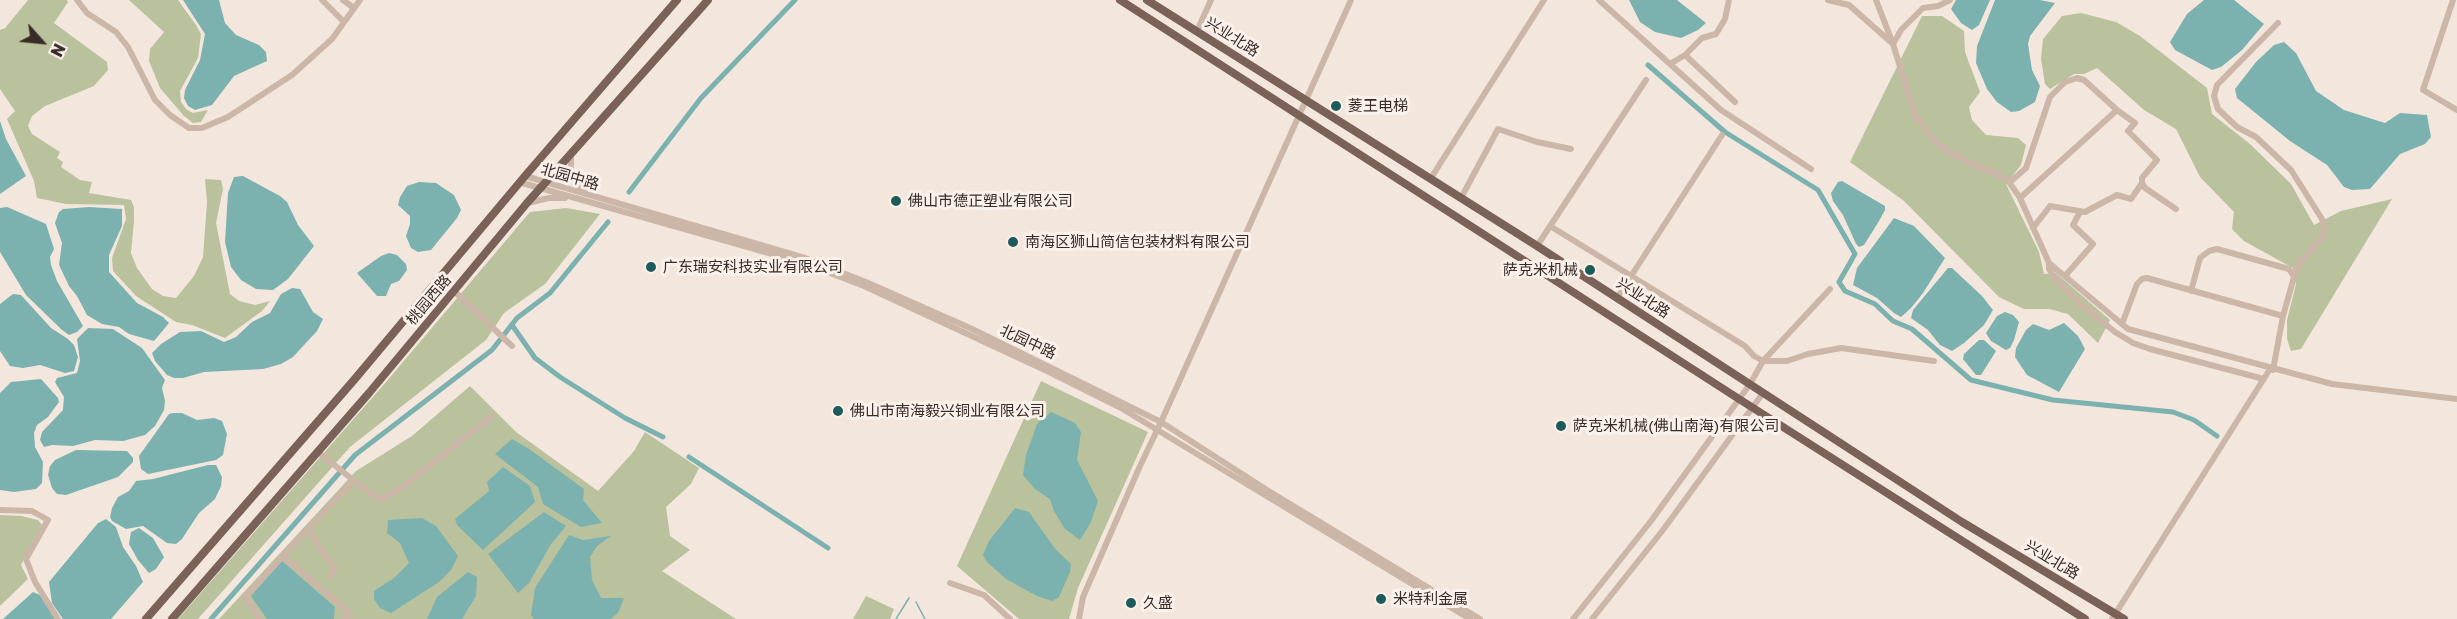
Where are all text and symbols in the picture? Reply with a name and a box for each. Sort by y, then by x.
north arrow [12,12,72,72]
street label: 兴业北路 [1202,13,1262,61]
text: N [46,40,70,60]
place label: 菱王电梯 [1348,97,1408,115]
marker: 菱王电梯 [1329,99,1343,113]
street label: 北园中路 [539,160,601,194]
place label: 佛山市德正塑业有限公司 [908,192,1073,210]
marker: 佛山市德正塑业有限公司 [889,194,903,208]
place label: 南海区狮山简信包装材料有限公司 [1025,233,1250,251]
marker: 南海区狮山简信包装材料有限公司 [1006,235,1020,249]
place label: 广东瑞安科技实业有限公司 [663,258,843,276]
marker: 广东瑞安科技实业有限公司 [644,260,658,274]
place label: 萨克米机械 [1503,261,1578,279]
marker: 萨克米机械 [1583,263,1597,277]
street label: 桃园西路 [403,271,455,329]
street label: 兴业北路 [1613,274,1673,322]
street label: 北园中路 [997,321,1059,363]
place label: 佛山市南海毅兴铜业有限公司 [850,402,1045,420]
marker: 佛山市南海毅兴铜业有限公司 [831,404,845,418]
place label: 萨克米机械(佛山南海)有限公司 [1573,417,1779,435]
marker: 萨克米机械(佛山南海)有限公司 [1554,419,1568,433]
street label: 兴业北路 [2022,537,2082,583]
place label: 米特利金属 [1393,590,1468,608]
marker: 米特利金属 [1374,592,1388,606]
place label: 久盛 [1143,594,1173,612]
marker: 久盛 [1124,596,1138,610]

